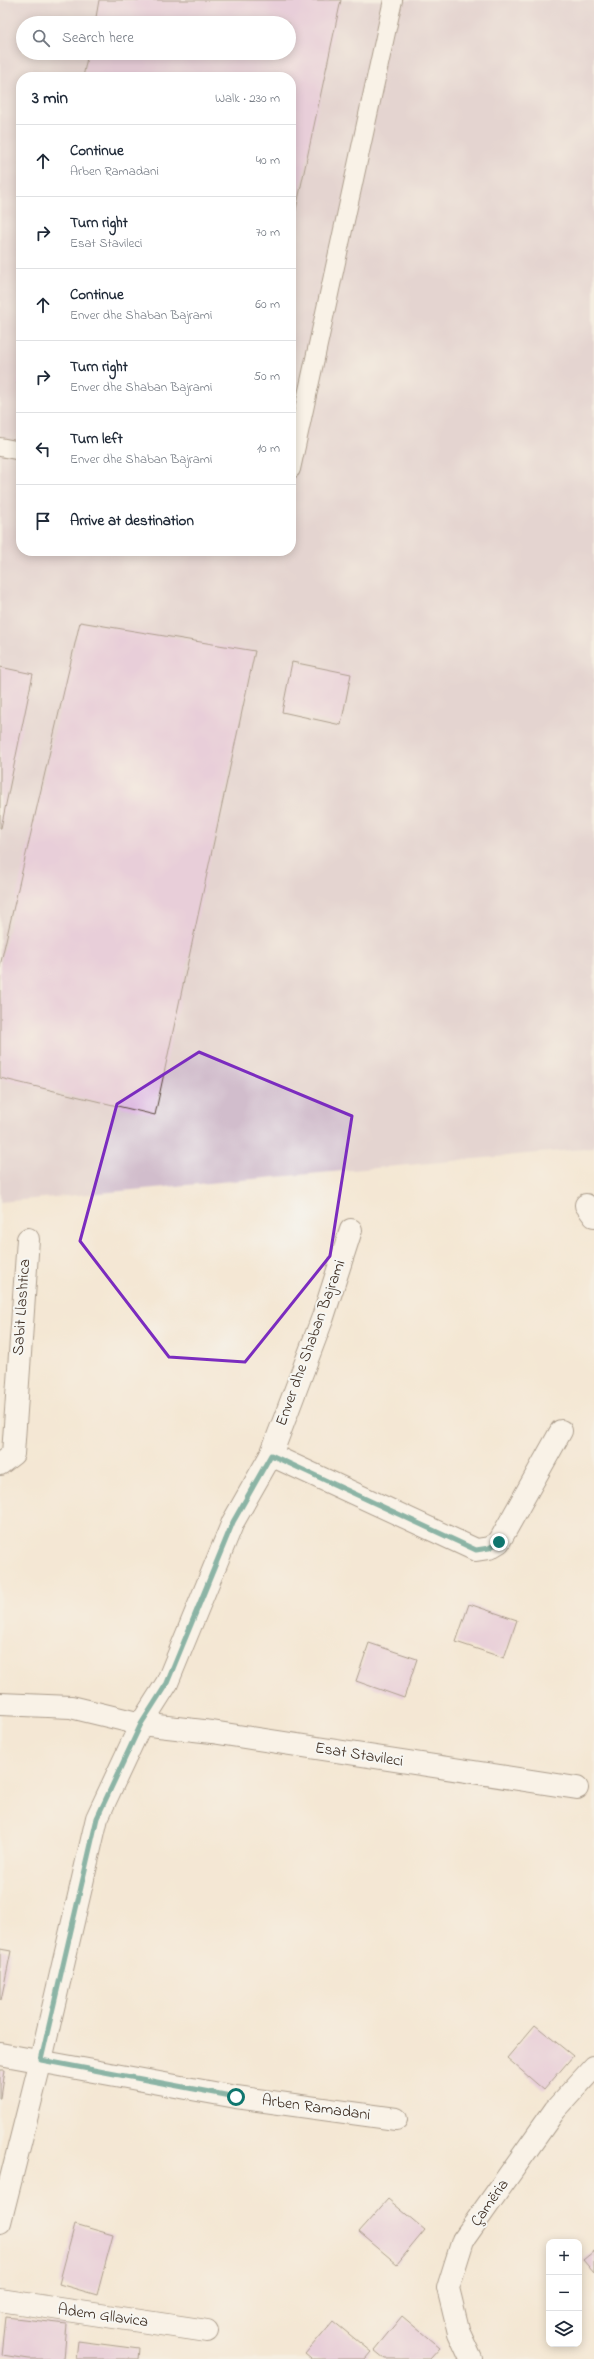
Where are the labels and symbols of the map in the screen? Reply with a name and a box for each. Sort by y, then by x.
street label: Enver dhe Shaban Bajrami [270,1257,352,1429]
street label: Sabit Llashtica [7,1258,37,1356]
route end [490,1533,508,1551]
street label: Esat Stavileci [313,1736,405,1774]
route start [227,2088,245,2106]
street label: Arben Ramadani [260,2089,372,2128]
street label: Çamëria [465,2174,515,2232]
street label: Adem Gllavica [56,2298,150,2334]

